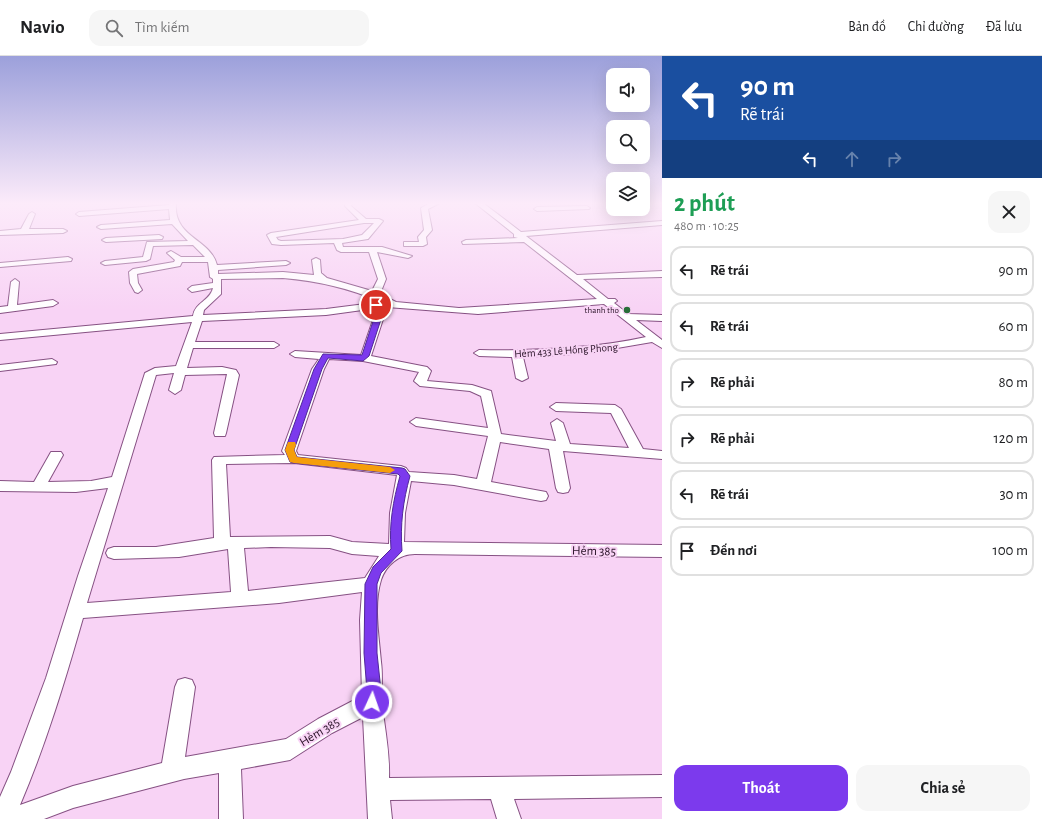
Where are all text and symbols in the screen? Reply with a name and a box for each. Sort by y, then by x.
search box [89,10,369,46]
icon: search [103,17,125,39]
text: Navio [20,18,65,37]
text: Tìm kiếm [135,20,190,35]
text: Bản đồ [848,20,886,34]
text: Chỉ đường [908,20,964,34]
text: Đã lưu [986,20,1022,34]
map controls [606,68,650,216]
button: sound [606,68,650,112]
icon: left [674,72,726,124]
text: 90 m [740,73,795,101]
text: Rẽ trái [740,106,785,124]
button: search [606,120,650,164]
icon: left [799,148,821,170]
icon: ahead [841,148,863,170]
icon: right [883,148,905,170]
button: layers [606,172,650,216]
button: close [988,191,1030,233]
text: 2 phút [674,192,735,216]
text: 480 m · 10:25 [674,220,739,233]
icon: left [676,260,698,282]
text: Rẽ trái [710,263,749,278]
text: 90 m [999,263,1028,278]
pin [359,288,393,322]
icon: arrive [365,294,387,316]
marker: thanh tho [622,305,632,315]
place label: thanh tho [585,306,620,315]
icon: left [676,316,698,338]
text: Rẽ trái [710,319,749,334]
text: 60 m [999,319,1028,334]
street label: Hẻm 433 Lê Hồng Phong [514,341,619,360]
icon: right [676,372,698,394]
text: Rẽ phải [710,375,755,390]
text: 80 m [998,375,1028,390]
icon: right [676,428,698,450]
text: Rẽ phải [710,431,755,446]
text: 120 m [994,431,1028,446]
icon: left [676,484,698,506]
text: Rẽ trái [710,487,749,502]
text: 30 m [999,487,1028,502]
icon: arrive [676,540,698,562]
text: Đến nơi [710,543,757,558]
text: 100 m [993,543,1028,558]
street label: Hẻm 385 [572,545,616,558]
position arrow [351,681,393,723]
street label: Hẻm 385 [298,715,342,749]
button: Thoát [674,765,848,811]
button: Chia sẻ [856,765,1030,811]

